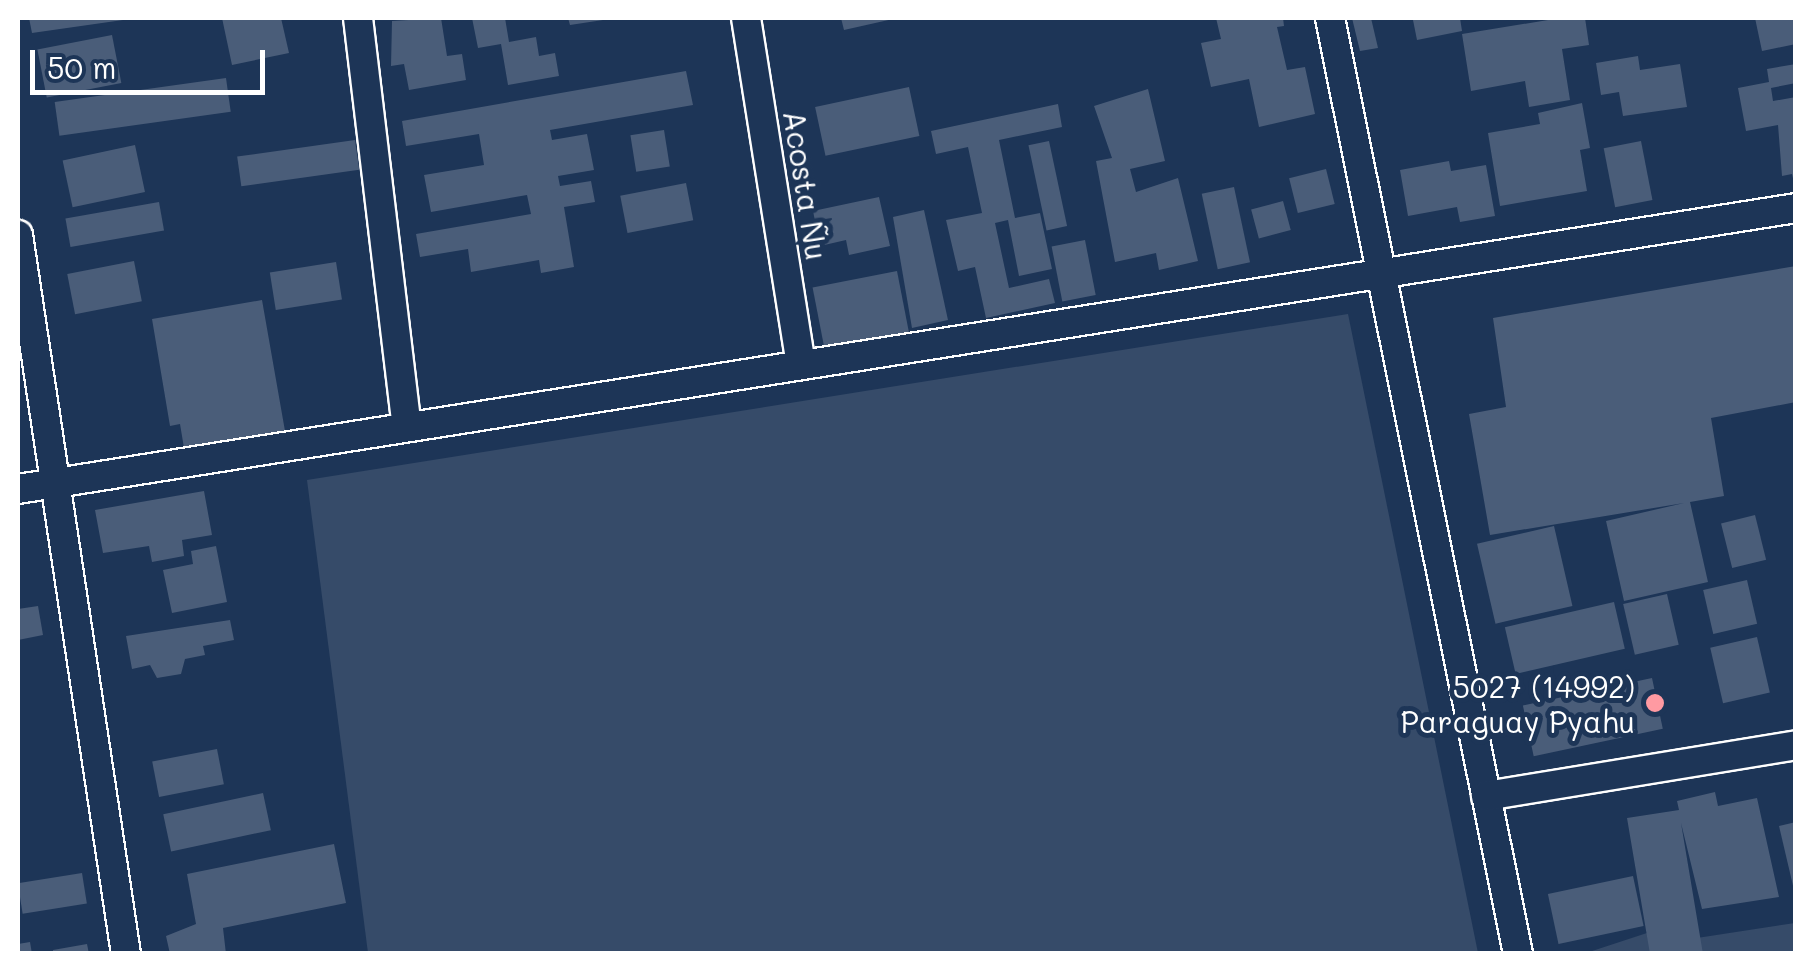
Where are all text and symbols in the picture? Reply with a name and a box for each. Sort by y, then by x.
scale bar [35,30,270,92]
text: 50 m [47,47,117,87]
street label: Acosta Ñu [776,108,836,262]
place label: 5027 (14992) Paraguay Pyahu [1400,668,1635,738]
marker: 5027 (14992) Paraguay Pyahu [1644,692,1666,714]

